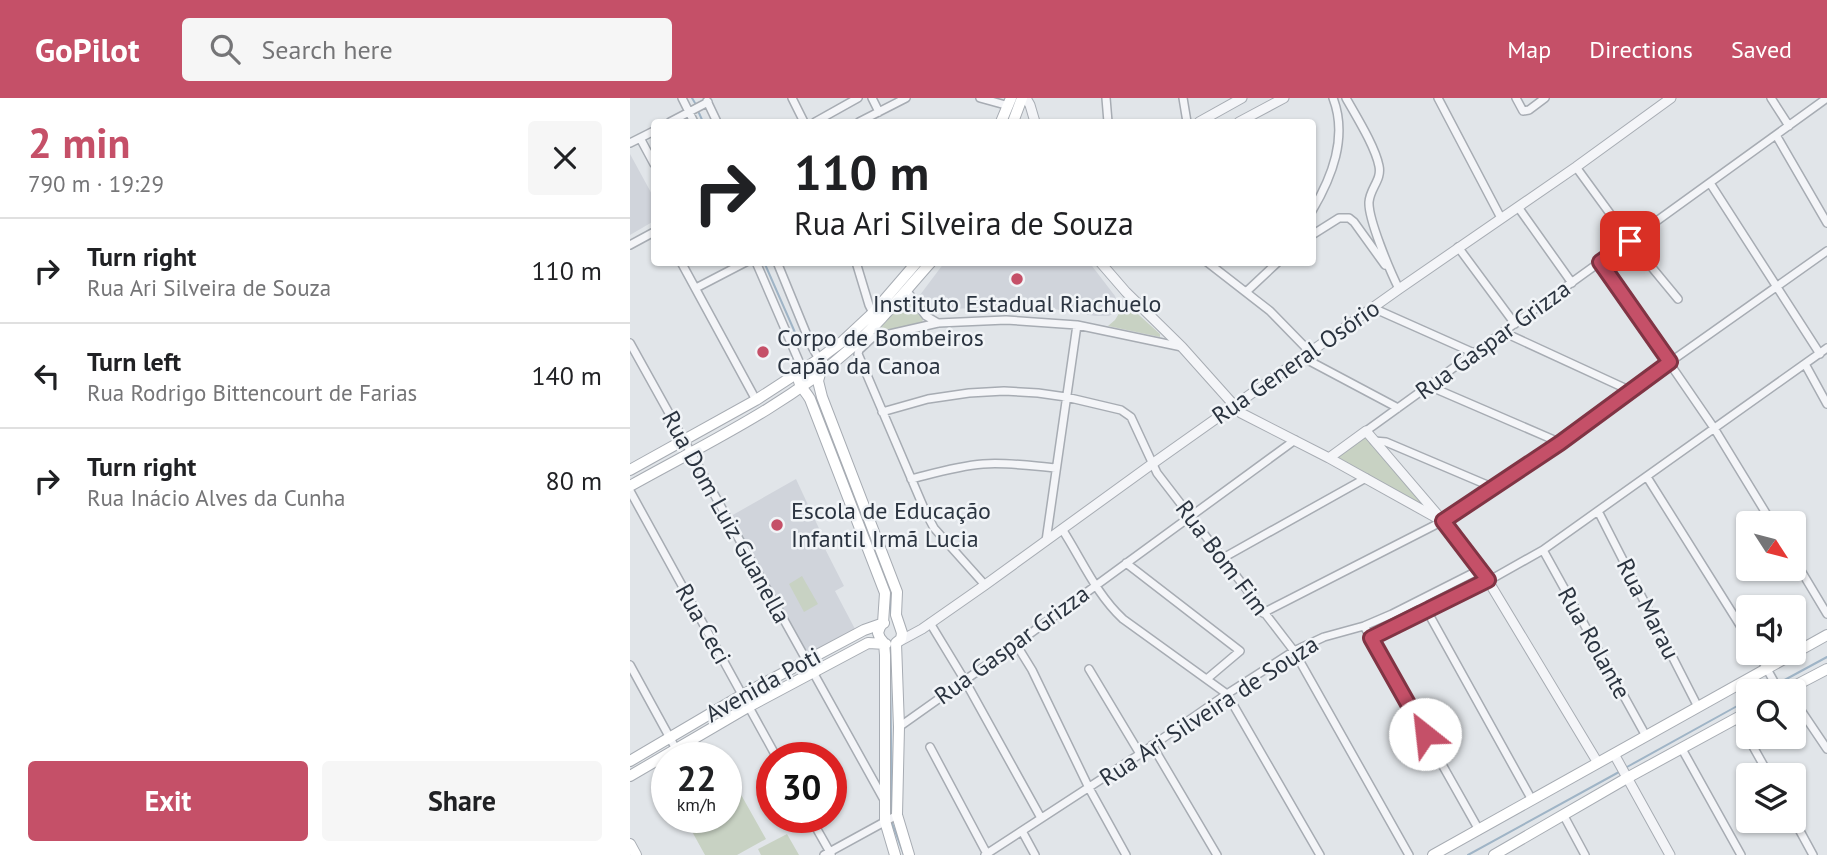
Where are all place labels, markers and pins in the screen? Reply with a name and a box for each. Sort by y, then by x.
pin [1600,211,1660,271]
marker: Instituto Estadual Riachuelo [1009,271,1025,287]
place label: Instituto Estadual Riachuelo [873,288,1161,319]
place label: Corpo de Bombeiros Capão da Canoa [777,322,984,381]
marker: Corpo de Bombeiros Capão da Canoa [755,344,771,360]
place label: Escola de Educação Infantil Irmã Lucia [791,495,991,554]
marker: Escola de Educação Infantil Irmã Lucia [769,517,785,533]

